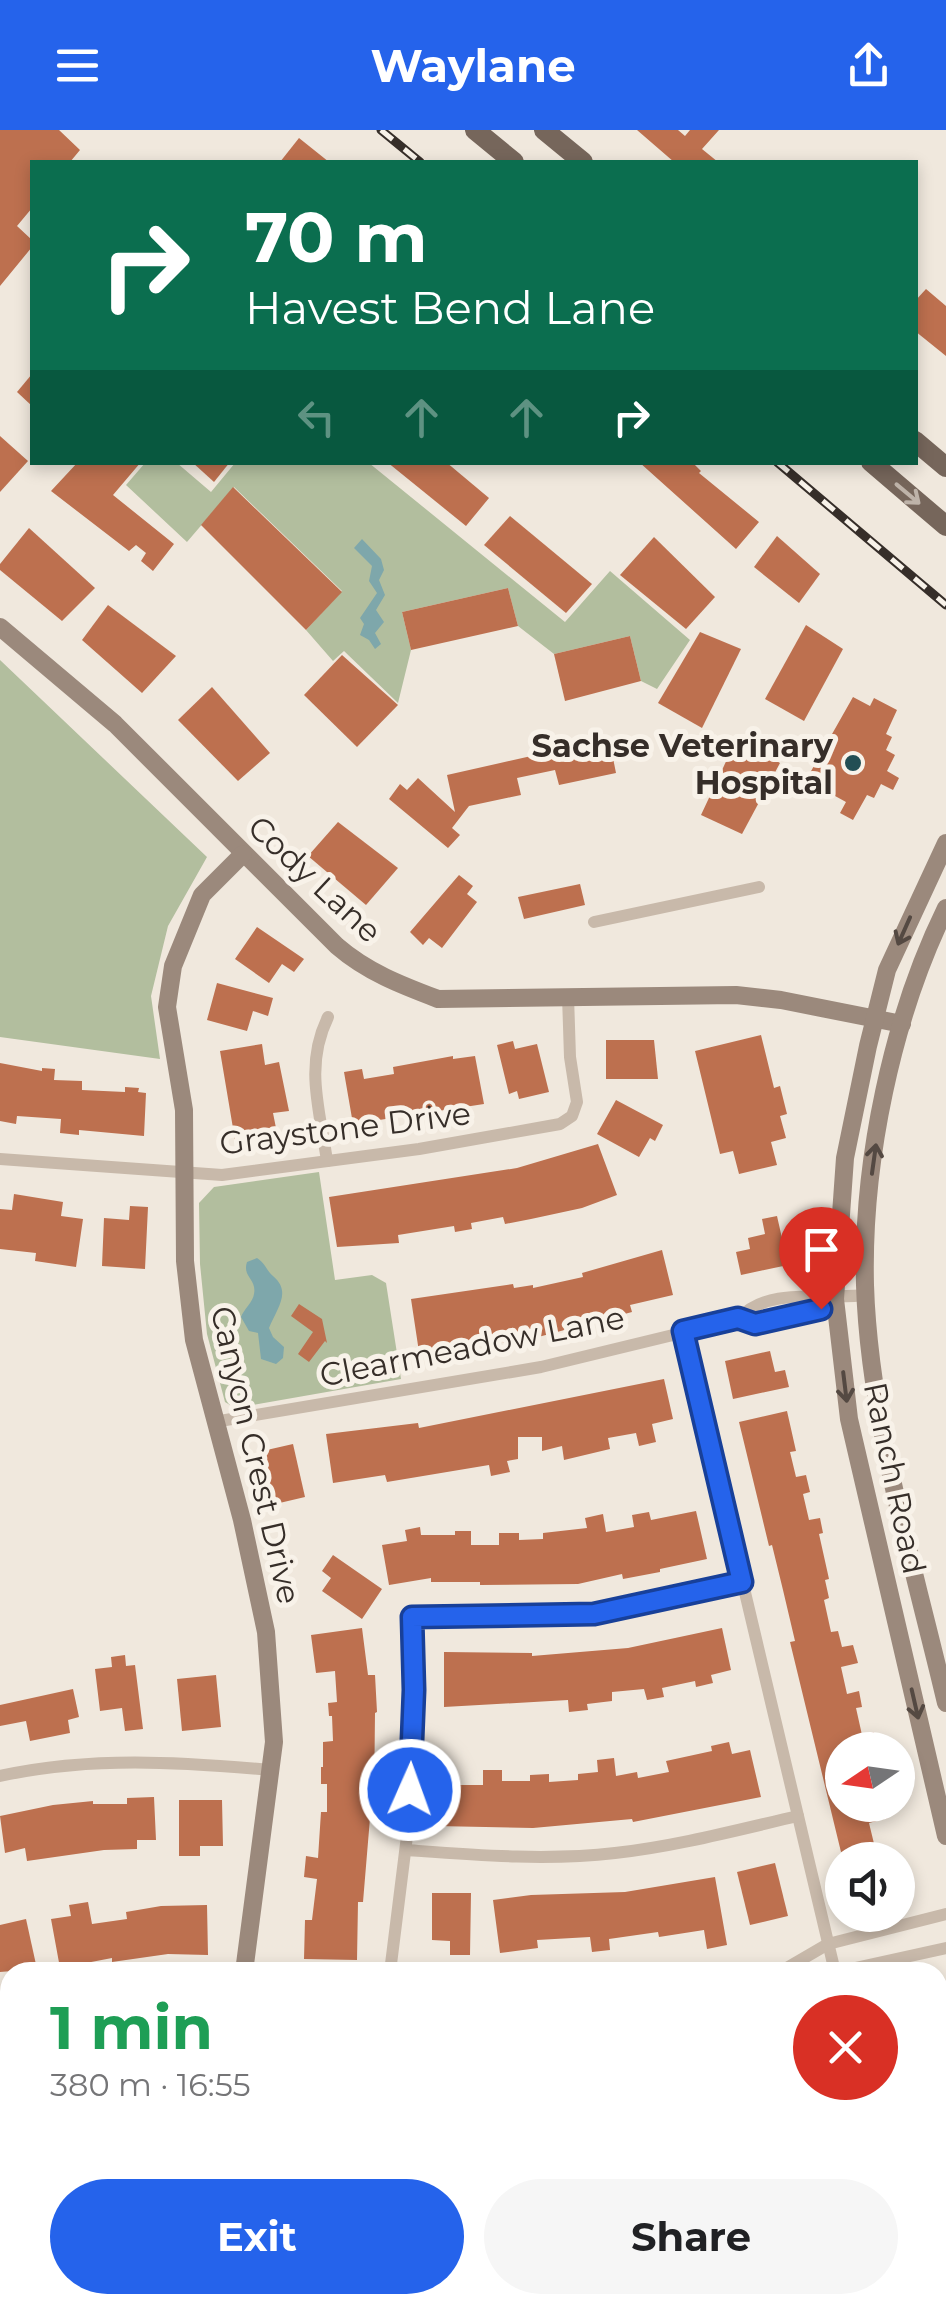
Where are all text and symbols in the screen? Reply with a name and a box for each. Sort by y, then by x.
icon: menu [50,38,105,93]
text: Waylane [370,38,576,93]
icon: share [841,38,896,93]
text: 70 m [245,194,428,280]
icon: right [80,200,210,330]
text: Havest Bend Lane [245,280,655,335]
icon: left [289,390,344,445]
icon: ahead [394,390,449,445]
icon: ahead [499,390,554,445]
icon: right [604,390,659,445]
one-way arrow [895,483,921,505]
place label: Sachse Veterinary Hospital [532,726,834,802]
marker: Sachse Veterinary Hospital [842,752,864,774]
street label: Cody Lane [240,807,390,951]
one-way arrow [894,915,912,946]
street label: Graystone Drive [217,1093,473,1163]
one-way arrow [866,1144,884,1176]
pin [779,1207,864,1310]
icon: arrive [794,1222,849,1277]
street label: Clearmeadow Lane [316,1297,628,1395]
street label: Canyon Crest Drive [203,1302,309,1608]
one-way arrow [836,1370,854,1402]
street label: Ranch Road [856,1379,934,1577]
one-way arrow [907,1687,925,1719]
north arrow [825,1732,915,1822]
map controls [825,1732,915,1932]
position arrow [358,1738,462,1842]
button: sound [825,1842,915,1932]
text: 1 min [50,1991,213,2064]
button: close [793,1995,898,2100]
text: 380 m · 16:55 [50,2065,251,2104]
button: Exit [50,2179,464,2294]
button: Share [484,2179,898,2294]

